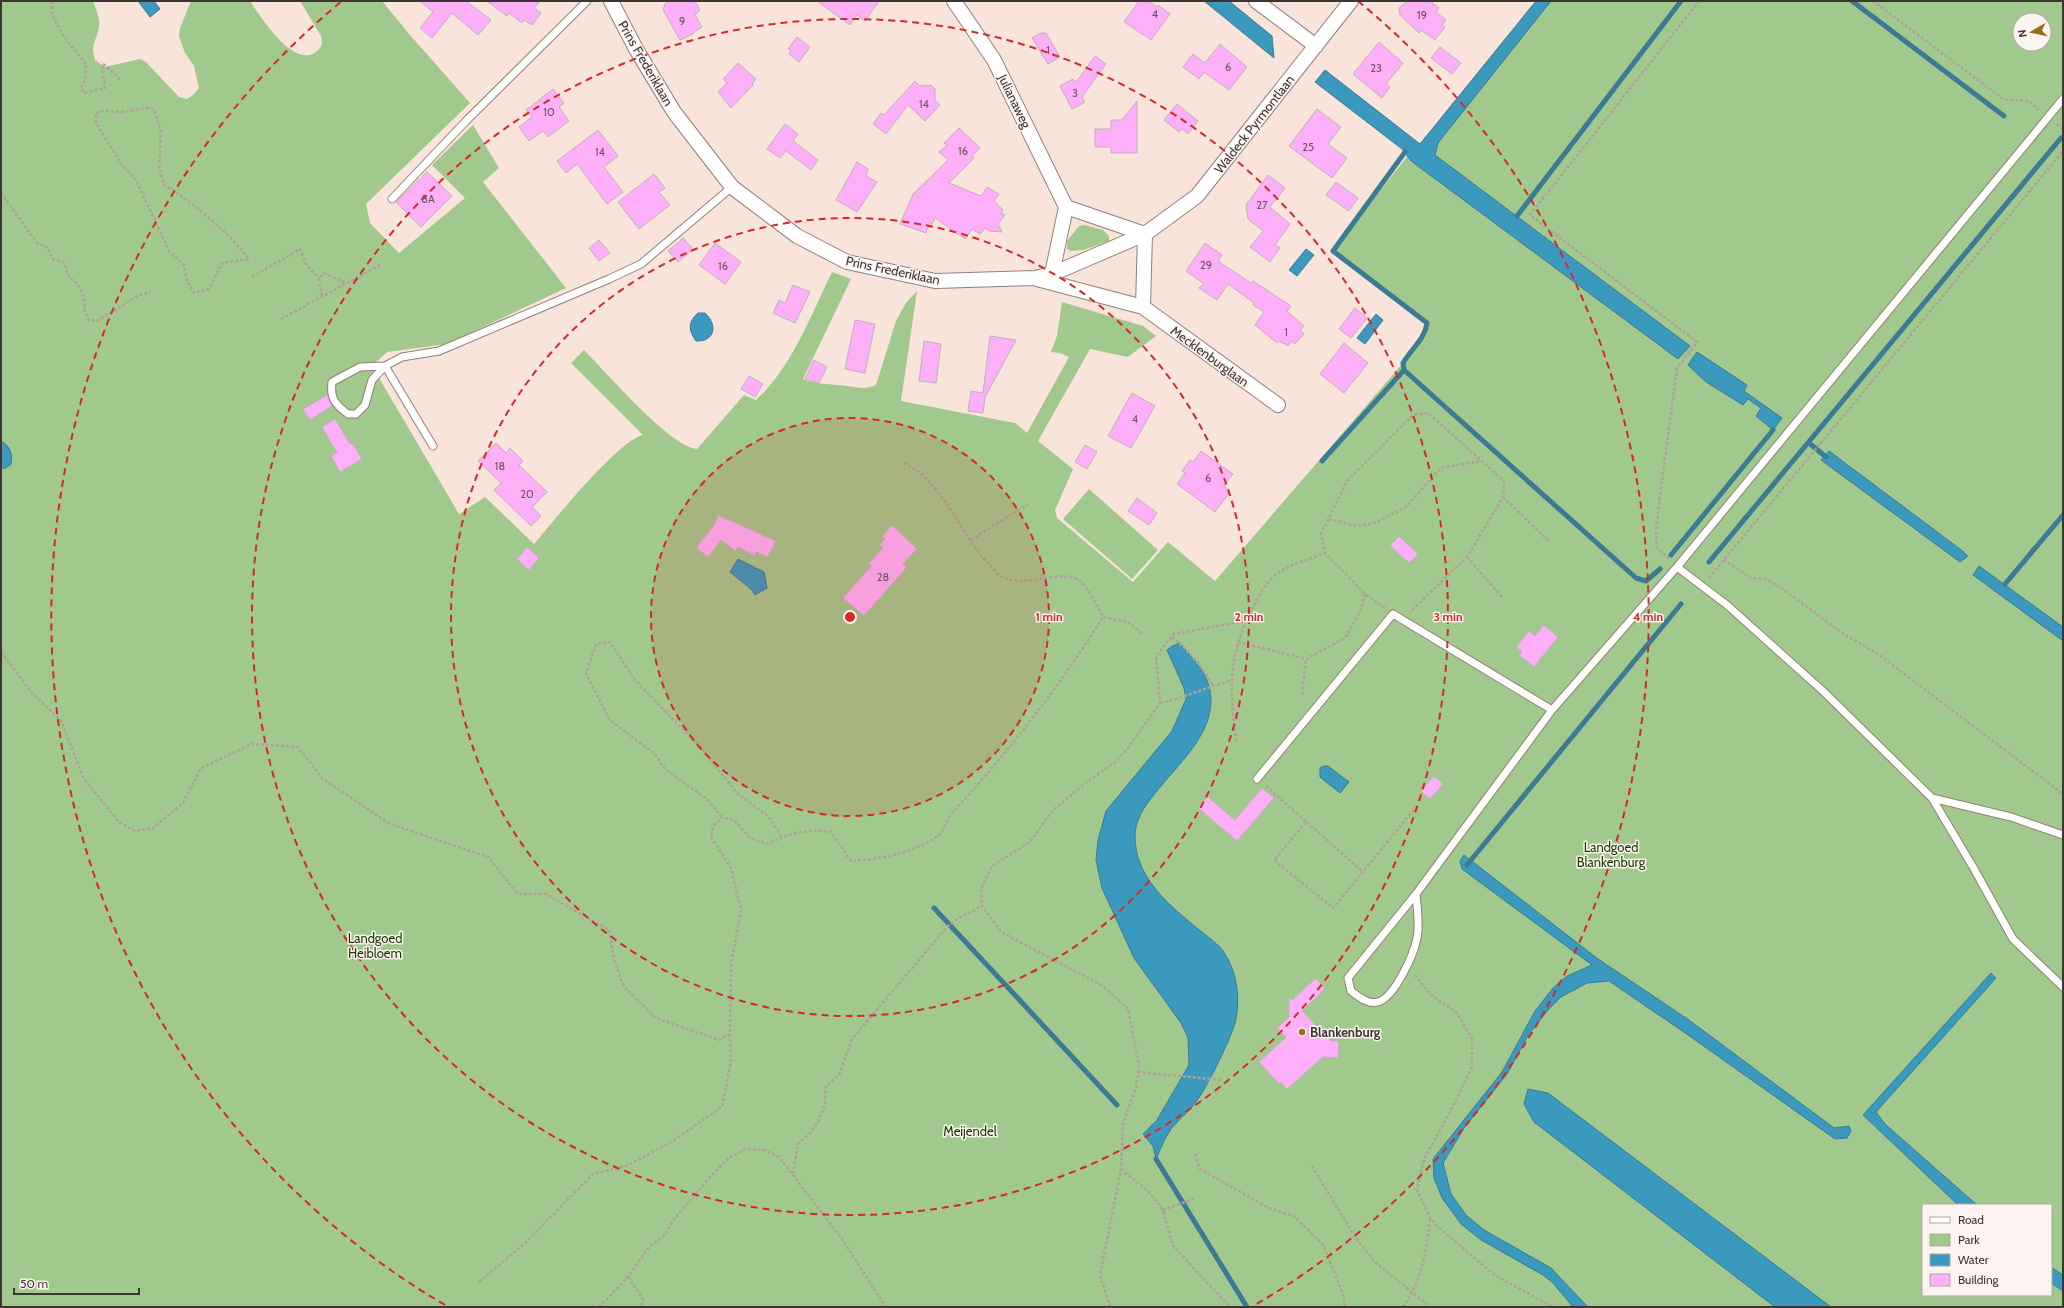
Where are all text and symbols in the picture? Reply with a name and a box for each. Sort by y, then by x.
house number: 4 [1152,7,1159,21]
house number: 19 [1417,8,1427,22]
north arrow [2012,12,2052,52]
house number: 9 [679,14,685,28]
street label: Prins Frederiklaan [615,17,677,109]
text: N [2015,29,2030,39]
house number: 1 [1046,43,1050,57]
house number: 6 [1225,60,1231,74]
house number: 23 [1370,61,1382,75]
street label: Julianaweg [995,71,1035,131]
street label: Waldeck Pyrmontlaan [1211,72,1297,176]
house number: 3 [1072,86,1078,100]
house number: 14 [919,97,930,111]
house number: 10 [543,105,555,119]
house number: 25 [1302,140,1314,154]
house number: 16 [958,144,968,158]
house number: 14 [595,145,606,159]
house number: 8A [421,192,435,206]
house number: 27 [1256,198,1268,212]
street label: Prins Frederiklaan [844,252,942,288]
house number: 29 [1200,258,1212,272]
house number: 16 [718,259,728,273]
street label: Mecklenburglaan [1168,322,1252,390]
house number: 1 [1284,325,1288,339]
house number: 4 [1132,412,1139,426]
house number: 18 [495,459,505,473]
house number: 6 [1205,471,1211,485]
house number: 20 [520,487,534,501]
house number: 28 [877,570,889,584]
text: 1 min [1035,609,1063,624]
text: 2 min [1235,609,1263,624]
text: 3 min [1433,609,1463,624]
text: 4 min [1633,609,1663,624]
centre of rings [843,610,857,624]
park label: Landgoed Blankenburg [1577,839,1646,870]
park label: Landgoed Heibloem [348,930,402,961]
place label: Blankenburg [1310,1024,1381,1040]
marker: Blankenburg [1297,1027,1307,1037]
park label: Meijendel [943,1123,997,1140]
legend [1922,1204,2052,1296]
text: Road [1958,1212,1984,1227]
text: Park [1958,1232,1980,1247]
text: Water [1958,1252,1989,1267]
scale bar [14,1270,139,1296]
text: Building [1958,1272,2000,1287]
text: 50 m [20,1276,48,1291]

